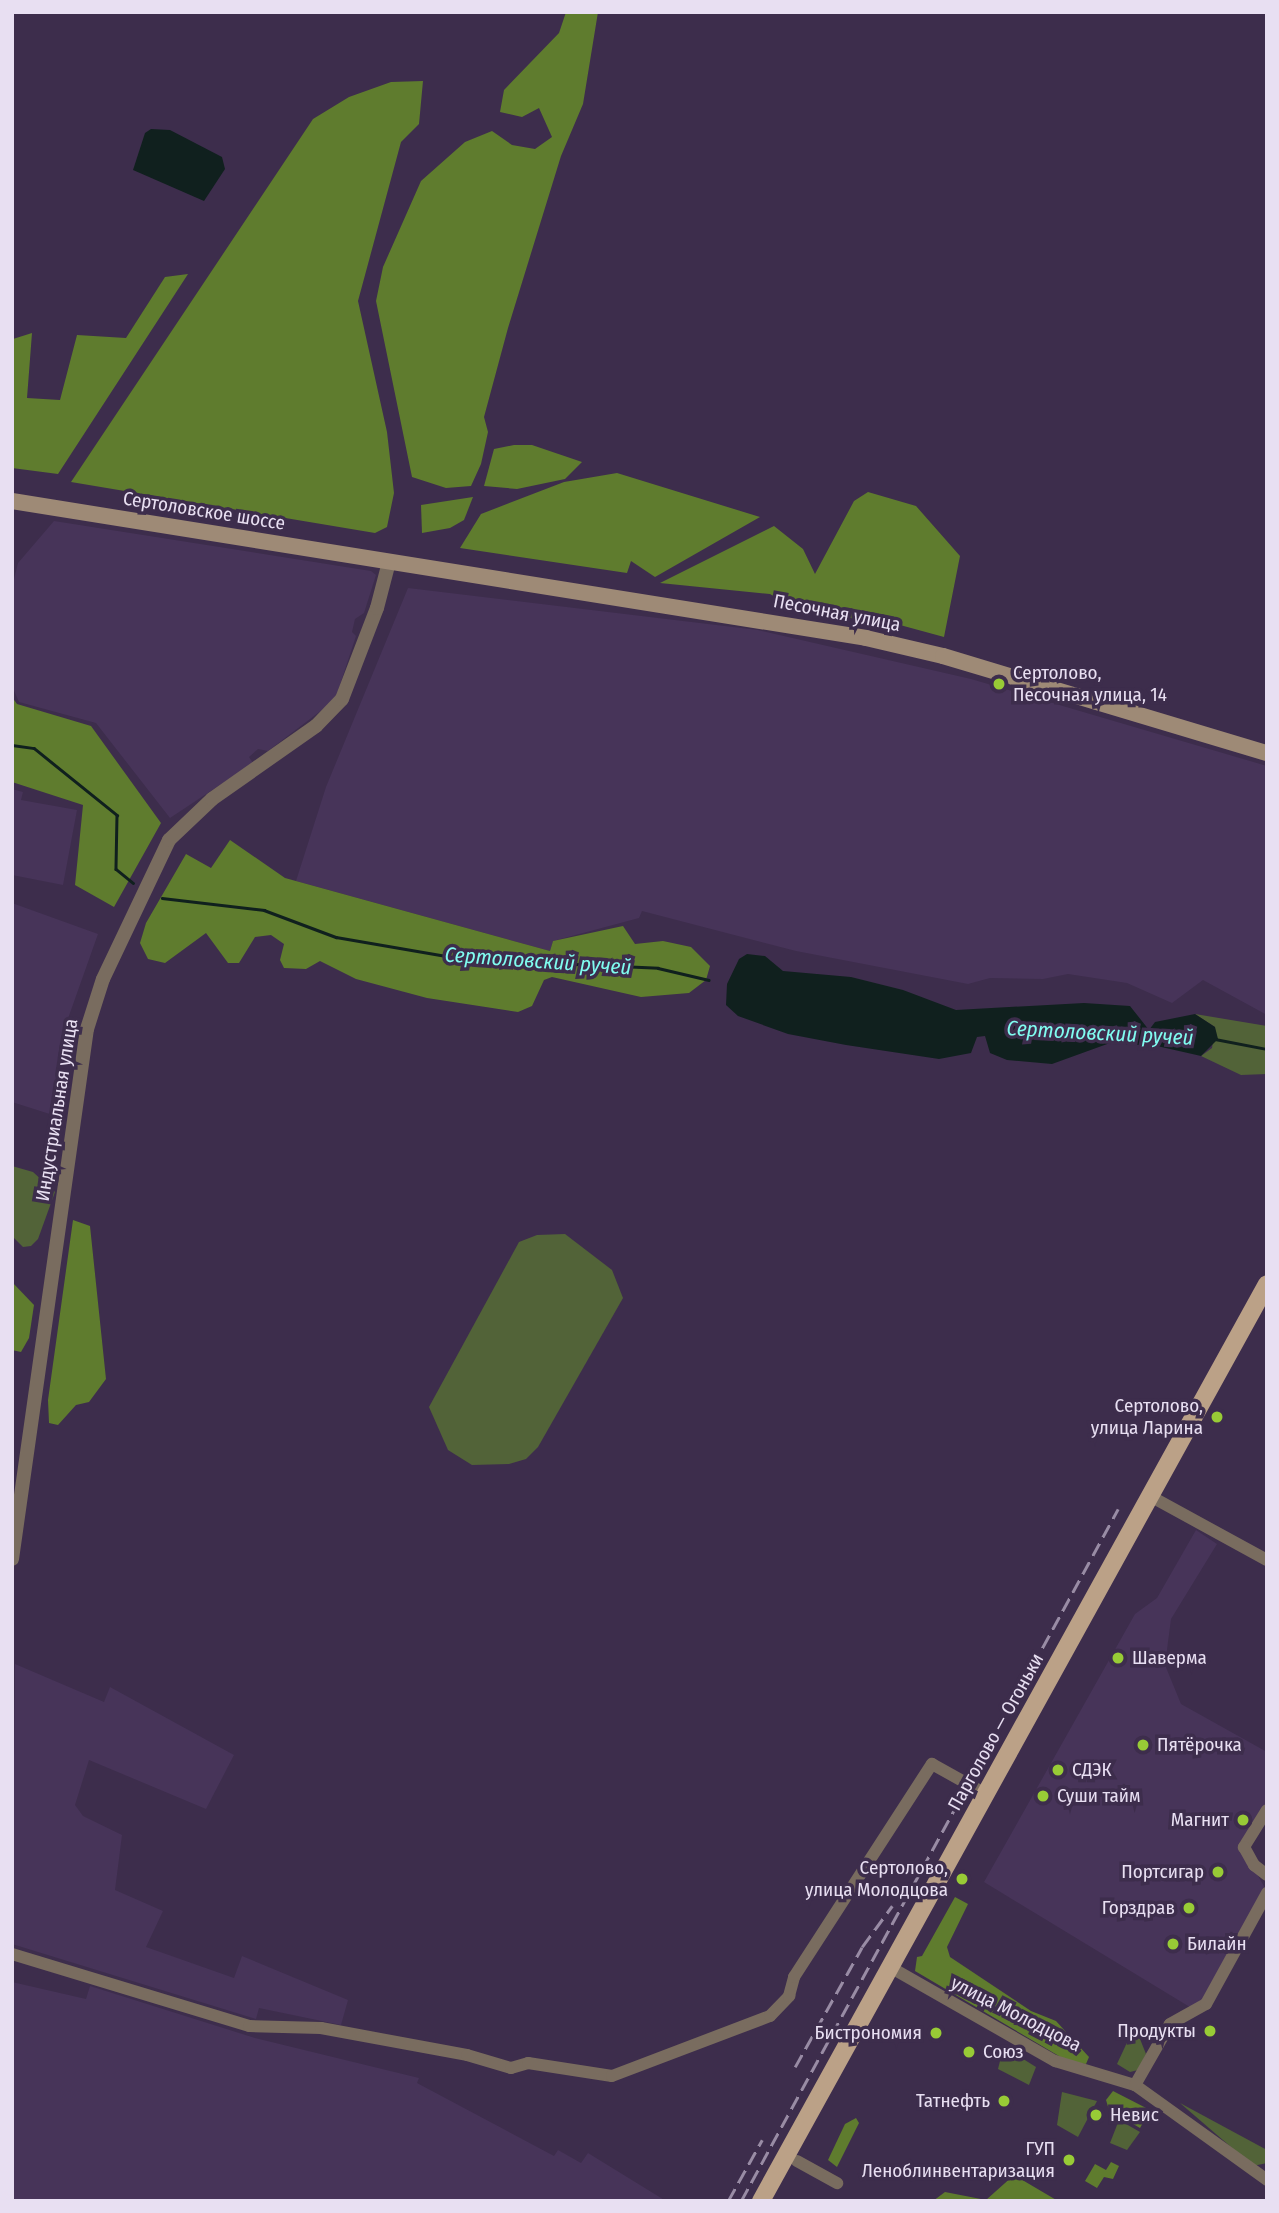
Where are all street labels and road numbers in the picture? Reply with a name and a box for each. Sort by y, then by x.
street label: Сертоловское шоссе [121,487,287,535]
street label: Песочная улица [772,590,902,636]
street label: Индустриальная улица [31,1017,83,1203]
street label: Парголово — Огоньки [943,1649,1049,1815]
street label: улица Молодцова [947,1971,1085,2057]

